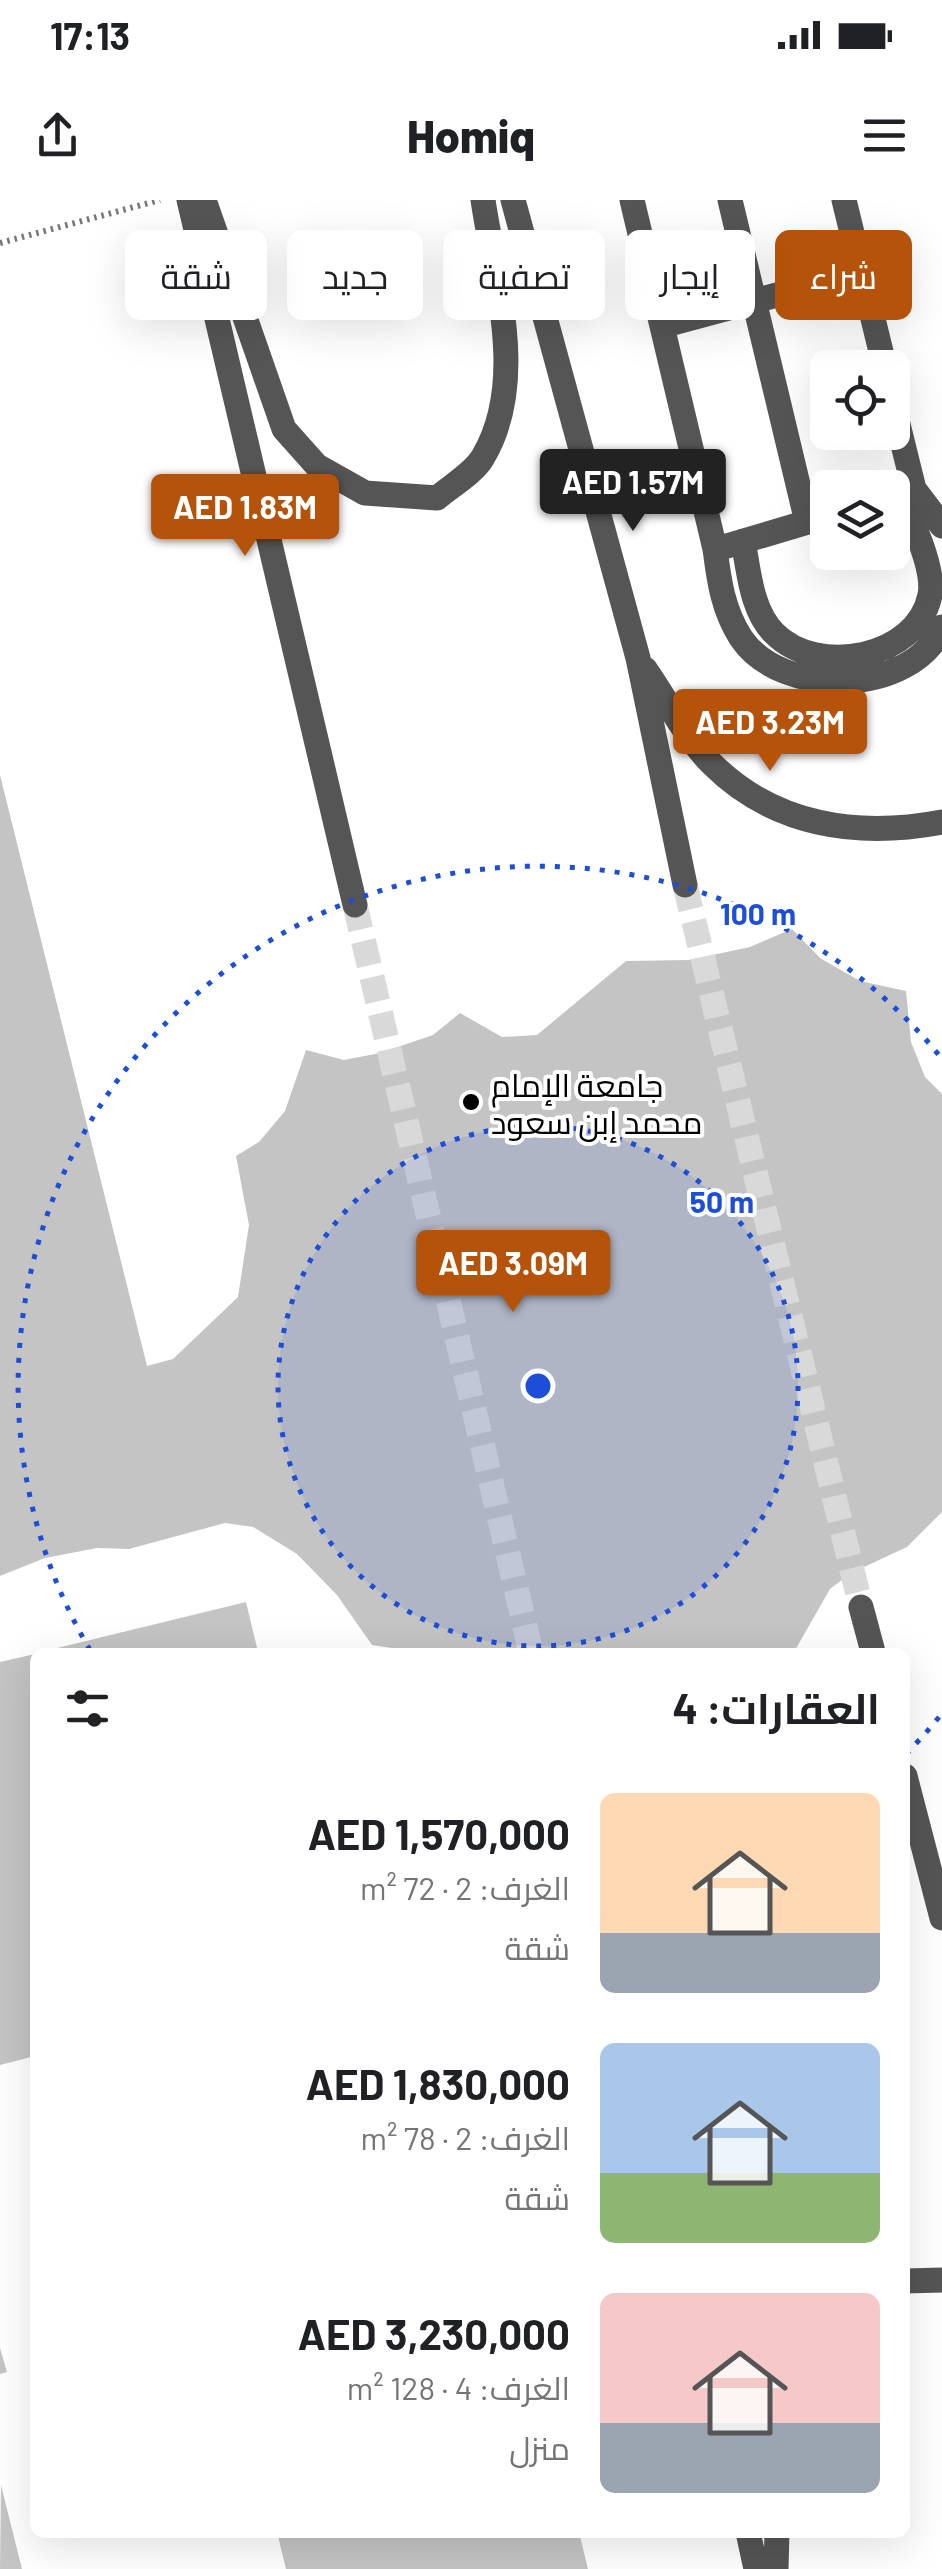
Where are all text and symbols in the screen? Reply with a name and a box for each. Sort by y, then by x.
text: 17:13 [50,12,130,58]
icon: share [30,108,85,163]
text: Homiq [407,108,535,162]
icon: menu [857,108,912,163]
chip: شقة [125,230,267,320]
chip: جديد [287,230,423,320]
chip: تصفية [443,230,605,320]
chip: إيجار [625,230,755,320]
chip: شراء [775,230,912,320]
map controls [810,350,910,570]
button: locate [810,350,910,450]
pin: AED 1.57M [519,449,747,534]
text: AED 1.57M [562,462,704,500]
button: layers [810,470,910,570]
pin: AED 1.83M [131,474,359,559]
text: AED 1.83M [173,487,317,525]
pin: AED 3.23M [656,689,884,774]
text: AED 3.23M [695,702,845,740]
text: 100 m [720,895,796,931]
place label: جامعة الإمام محمد إبن سعود [491,1065,703,1143]
marker: جامعة الإمام محمد إبن سعود [460,1091,482,1113]
text: 50 m [690,1183,754,1219]
pin: AED 3.09M [399,1230,627,1315]
text: AED 3.09M [438,1243,588,1281]
centre of rings [520,1368,556,1404]
icon: filters [60,1681,115,1736]
text: العقارات: 4 [672,1682,880,1732]
text: AED 1,570,000 [308,1808,570,1858]
icon: home [680,1833,800,1953]
text: الغرف: 2 · 72 m² [360,1868,570,1906]
text: شقة [505,1928,570,1966]
text: AED 1,830,000 [306,2058,570,2108]
icon: home [680,2083,800,2203]
text: الغرف: 2 · 78 m² [361,2118,570,2156]
text: شقة [505,2178,570,2216]
text: AED 3,230,000 [298,2308,570,2358]
icon: home [680,2333,800,2453]
text: الغرف: 4 · 128 m² [347,2368,570,2406]
text: منزل [509,2428,570,2466]

